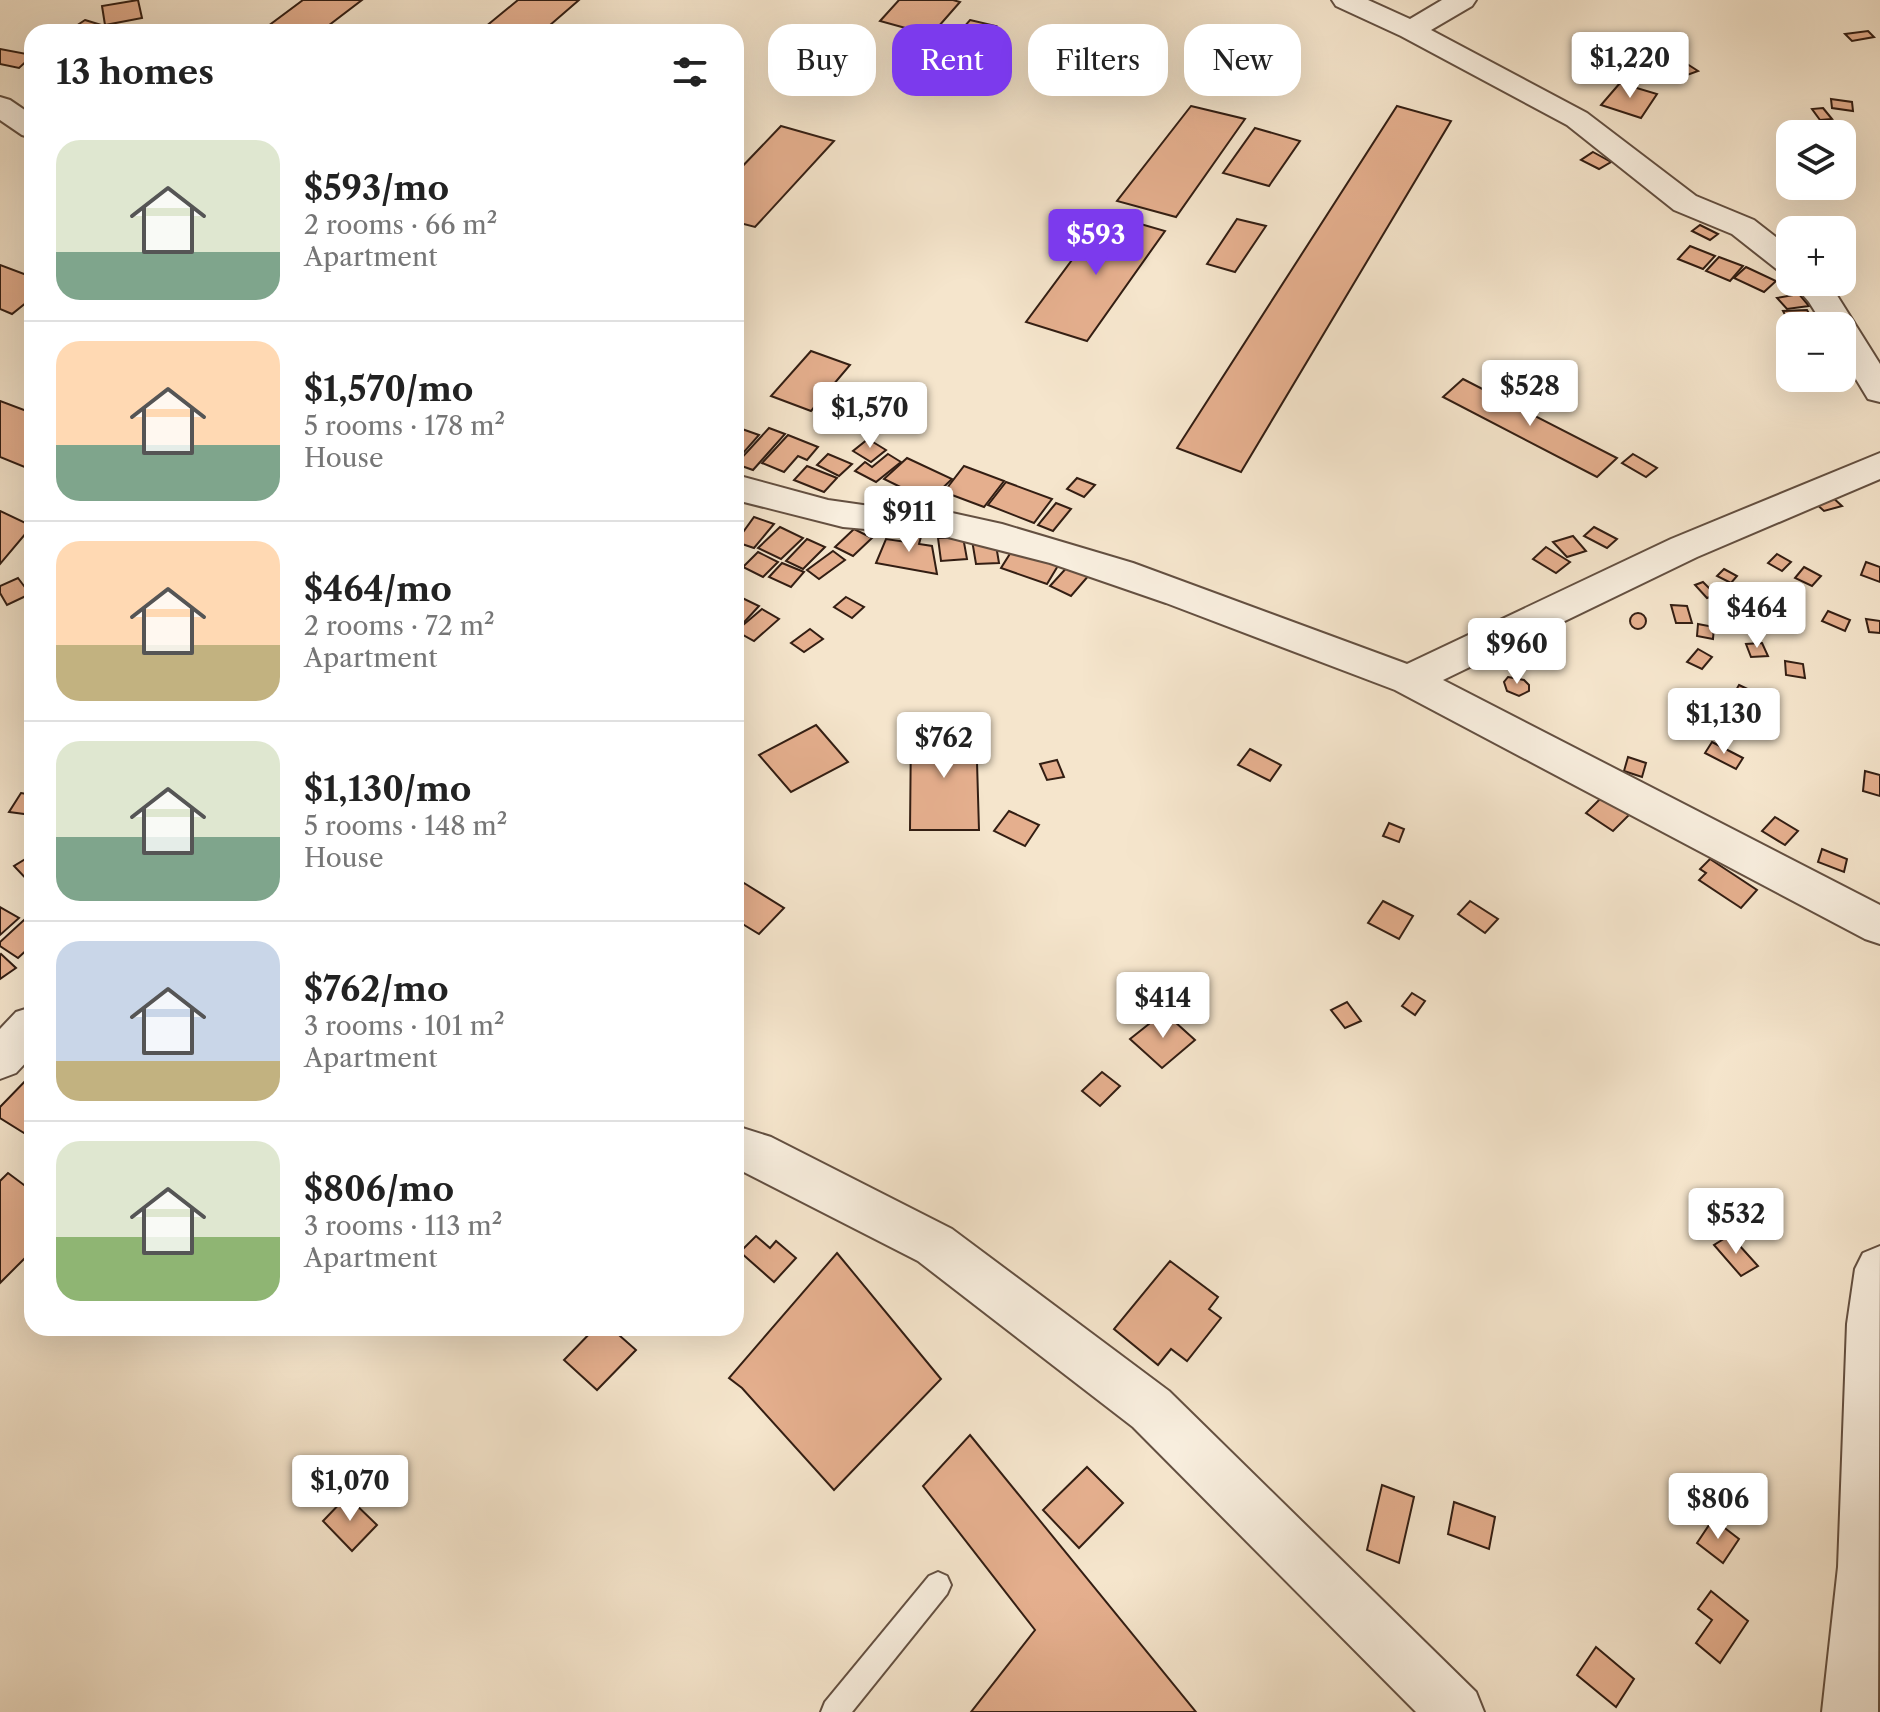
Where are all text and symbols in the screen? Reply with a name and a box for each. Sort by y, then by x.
chip: Buy [768,24,876,96]
chip: Rent [892,24,1012,96]
chip: Filters [1028,24,1168,96]
chip: New [1184,24,1301,96]
pin: $1,220 [1565,32,1695,100]
text: $1,220 [1590,42,1670,74]
icon: filters [668,50,712,94]
text: 13 homes [56,51,214,93]
map controls [1776,120,1856,392]
button: layers [1776,120,1856,200]
text: $593/mo [304,167,449,209]
icon: home [120,172,216,268]
text: 2 rooms · 66 m² [304,209,497,241]
pin: $593 [1049,209,1143,277]
button: + [1776,216,1856,296]
text: $593 [1066,219,1126,251]
text: Apartment [304,241,437,273]
button: − [1776,312,1856,392]
pin: $528 [1483,360,1577,428]
text: $1,570/mo [304,368,473,410]
text: $528 [1500,370,1560,402]
icon: home [120,373,216,469]
pin: $1,570 [805,382,935,450]
text: $1,570 [831,392,909,424]
text: 5 rooms · 178 m² [304,410,505,442]
text: House [304,442,384,474]
pin: $911 [862,486,956,554]
text: $911 [882,496,936,528]
text: $464/mo [304,568,452,610]
icon: home [120,573,216,669]
pin: $464 [1710,582,1804,650]
text: $464 [1727,592,1787,624]
text: 2 rooms · 72 m² [304,610,495,642]
pin: $960 [1470,618,1564,686]
text: $960 [1486,628,1548,660]
text: Apartment [304,642,437,674]
pin: $1,130 [1659,688,1789,756]
text: $1,130 [1686,698,1762,730]
pin: $762 [897,712,991,780]
text: $762 [915,722,973,754]
text: $1,130/mo [304,768,471,810]
icon: home [120,773,216,869]
text: 5 rooms · 148 m² [304,810,507,842]
text: House [304,842,384,874]
text: $762/mo [304,968,449,1010]
pin: $414 [1116,972,1210,1040]
icon: home [120,973,216,1069]
text: $414 [1134,982,1192,1014]
text: 3 rooms · 101 m² [304,1010,505,1042]
text: Apartment [304,1042,437,1074]
text: $806/mo [304,1168,454,1210]
icon: home [120,1173,216,1269]
pin: $532 [1689,1188,1783,1256]
text: $532 [1707,1198,1765,1230]
text: 3 rooms · 113 m² [304,1210,502,1242]
text: Apartment [304,1242,437,1274]
pin: $1,070 [285,1455,415,1523]
text: $1,070 [310,1465,390,1497]
pin: $806 [1671,1473,1765,1541]
text: $806 [1687,1483,1749,1515]

